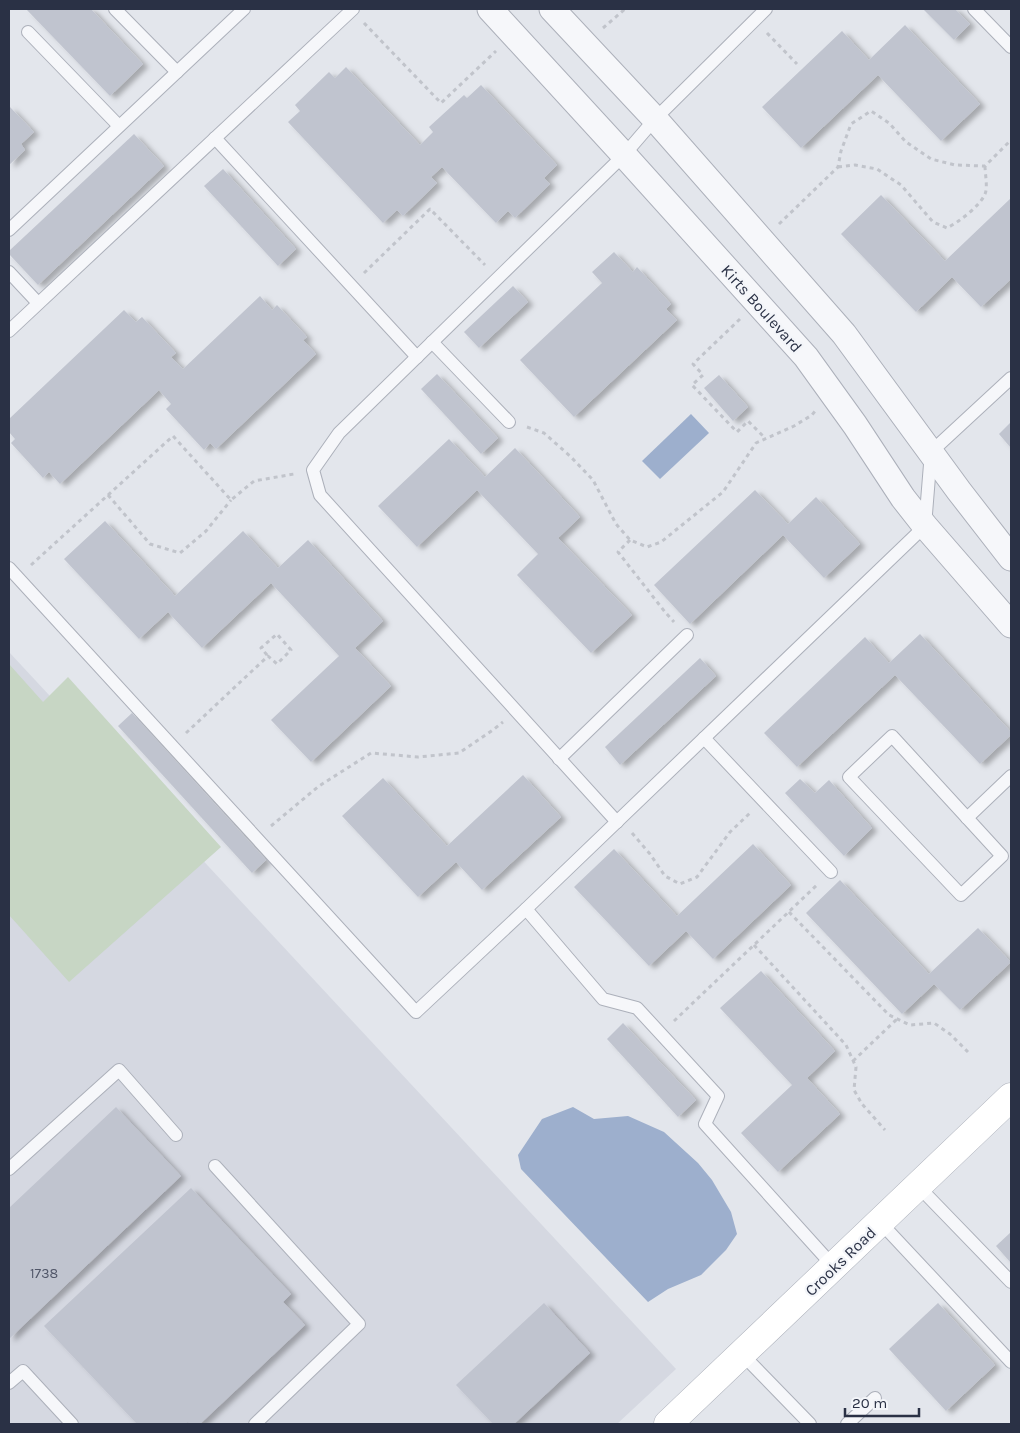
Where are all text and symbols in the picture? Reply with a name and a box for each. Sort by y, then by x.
street label: Kirts Boulevard [717,260,806,356]
street label: Crooks Road [801,1223,880,1300]
house number: 1738 [30,1265,58,1282]
scale bar [845,1386,919,1418]
text: 20 m [852,1394,887,1412]

